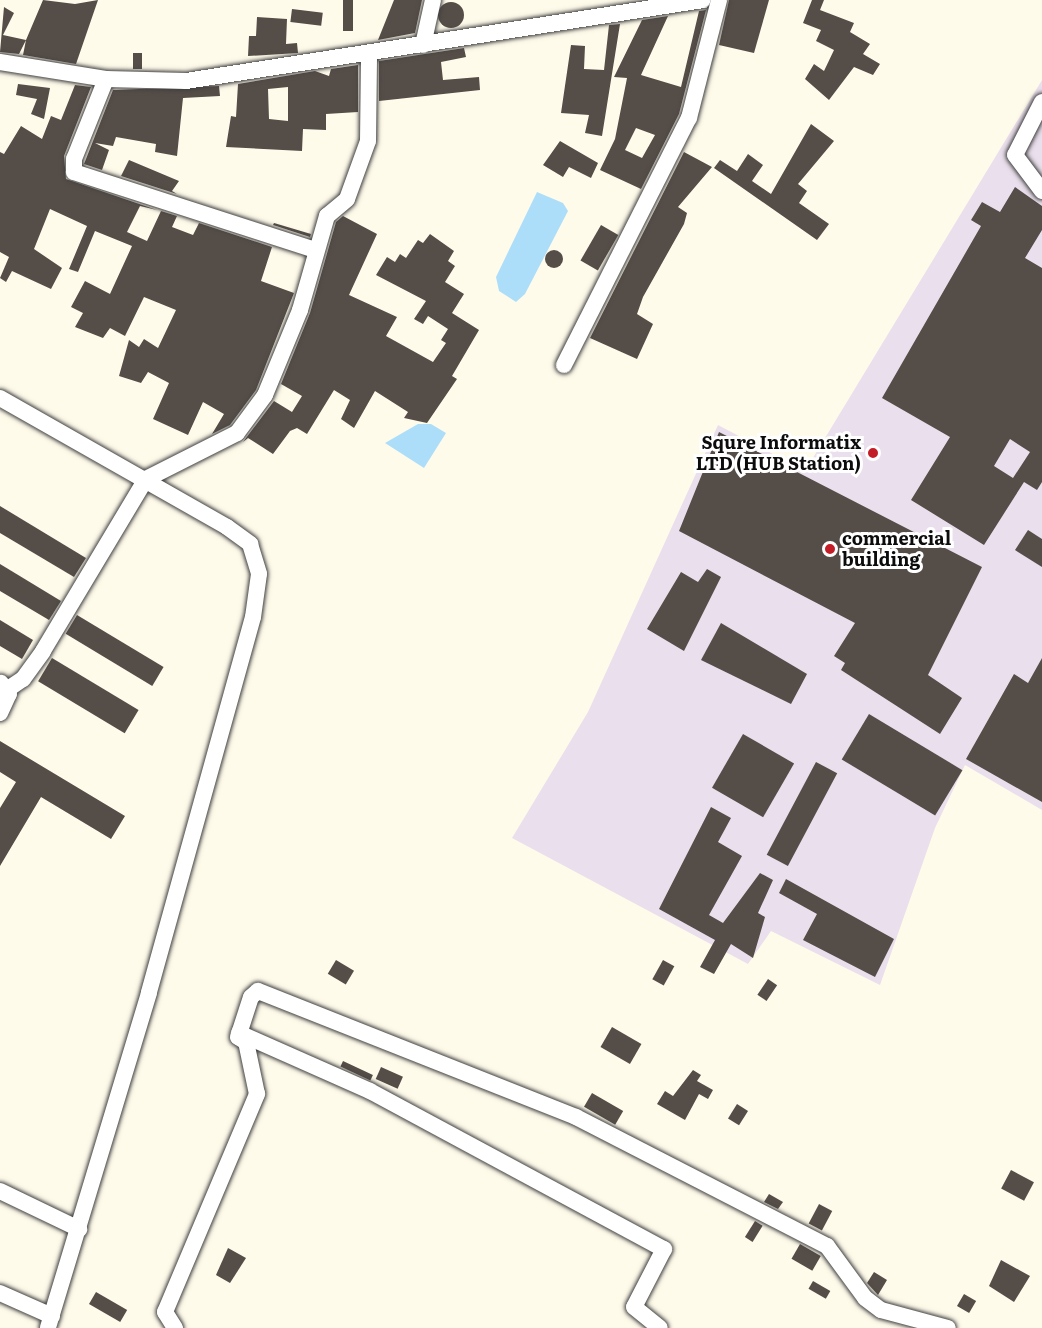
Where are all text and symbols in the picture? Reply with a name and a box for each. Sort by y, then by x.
place label: Squre Informatix LTD (HUB Station) [696,432,861,474]
marker: Squre Informatix LTD (HUB Station) [866,446,880,460]
place label: commercial building [842,528,951,570]
marker: commercial building [823,542,837,556]

